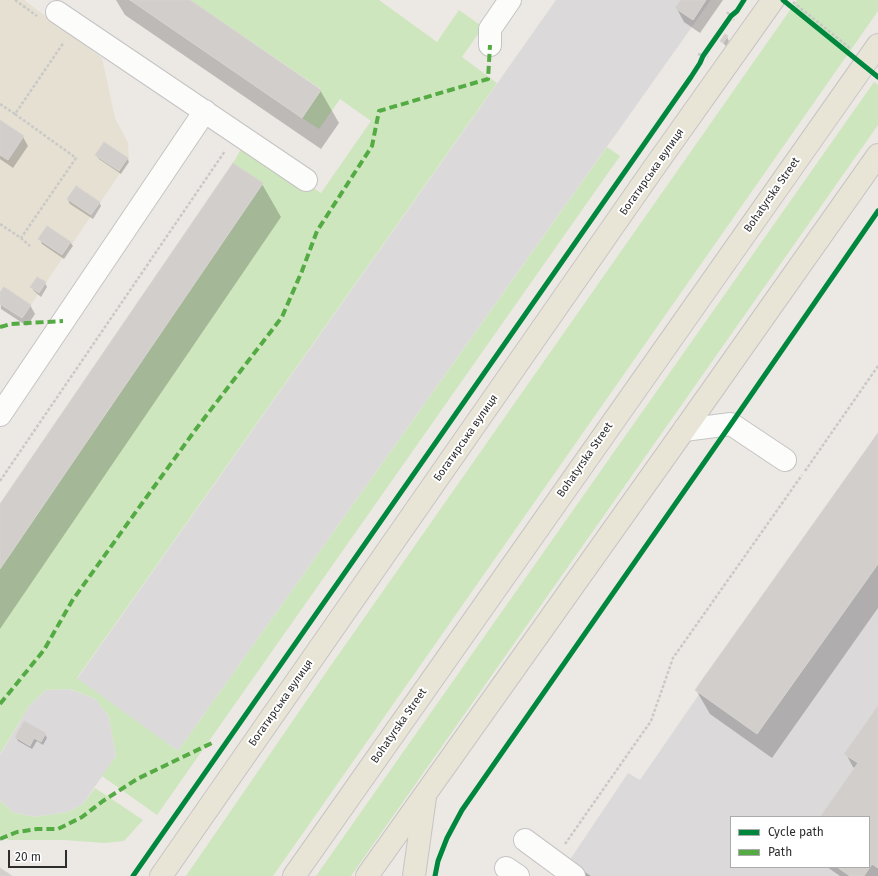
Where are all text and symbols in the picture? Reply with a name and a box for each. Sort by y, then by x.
street label: Богатирська вулиця [617,126,687,218]
street label: Bohatyrska Street [741,155,803,235]
street label: Богатирська вулиця [431,392,501,484]
street label: Bohatyrska Street [554,420,616,500]
street label: Богатирська вулиця [246,657,316,749]
street label: Bohatyrska Street [368,686,430,766]
legend [730,816,870,868]
text: Cycle path [768,825,824,839]
scale bar [10,842,69,868]
text: Path [768,845,792,859]
text: 20 m [15,850,41,864]

